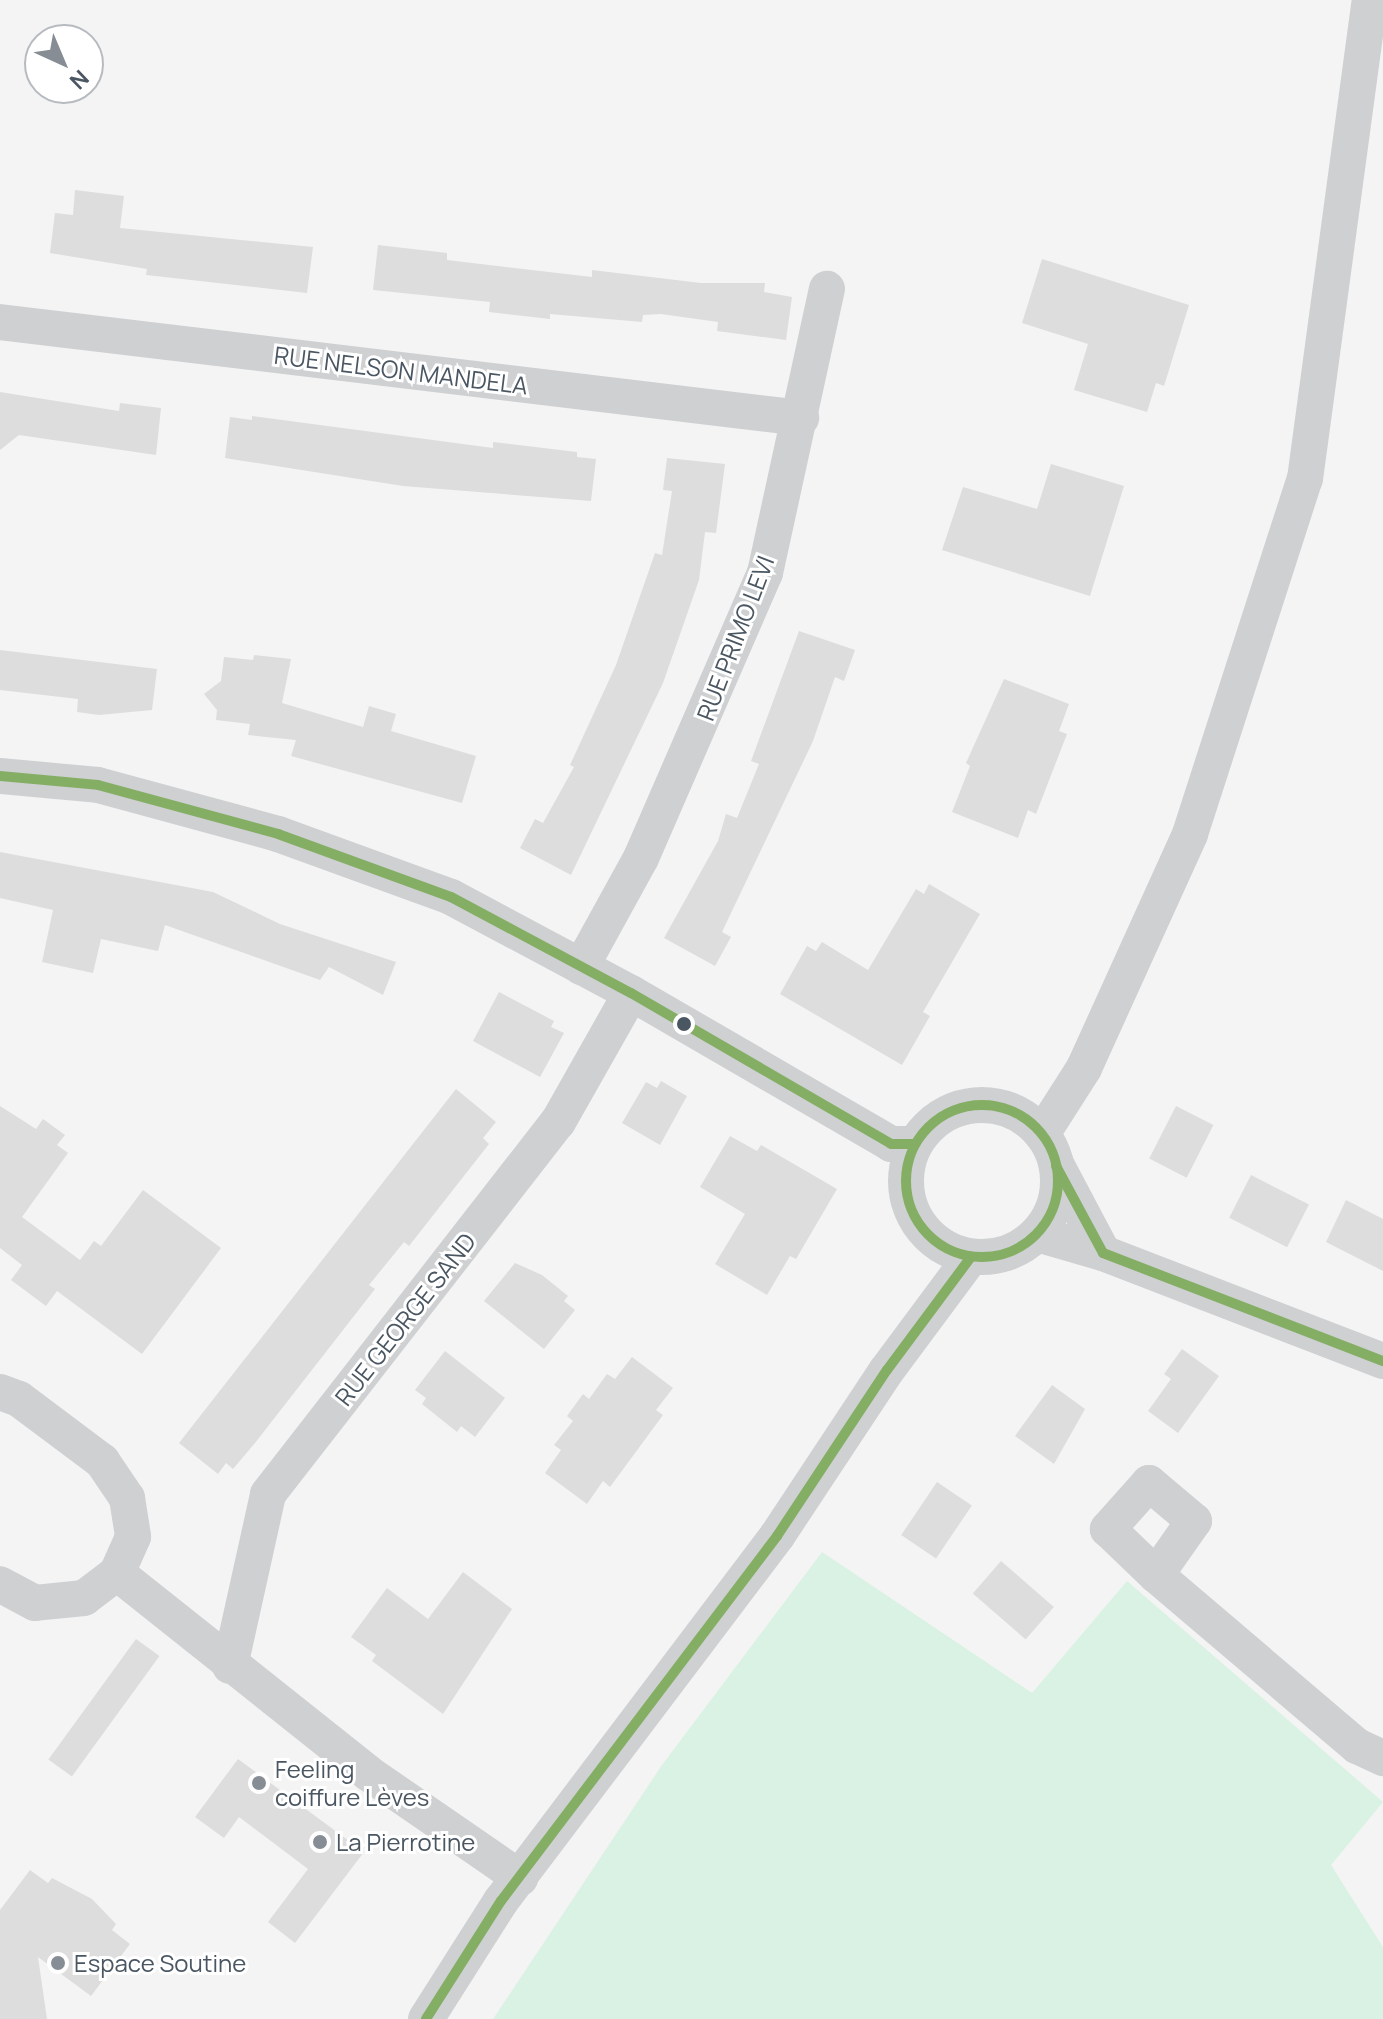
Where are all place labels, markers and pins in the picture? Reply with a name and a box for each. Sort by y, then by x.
unlabelled marker [676,1016,692,1032]
place label: Feeling coiffure Lèves [275,1755,429,1811]
marker: Feeling coiffure Lèves [250,1774,268,1792]
place label: La Pierrotine [336,1828,475,1856]
marker: La Pierrotine [311,1833,329,1851]
place label: Espace Soutine [74,1949,246,1977]
marker: Espace Soutine [49,1954,67,1972]

